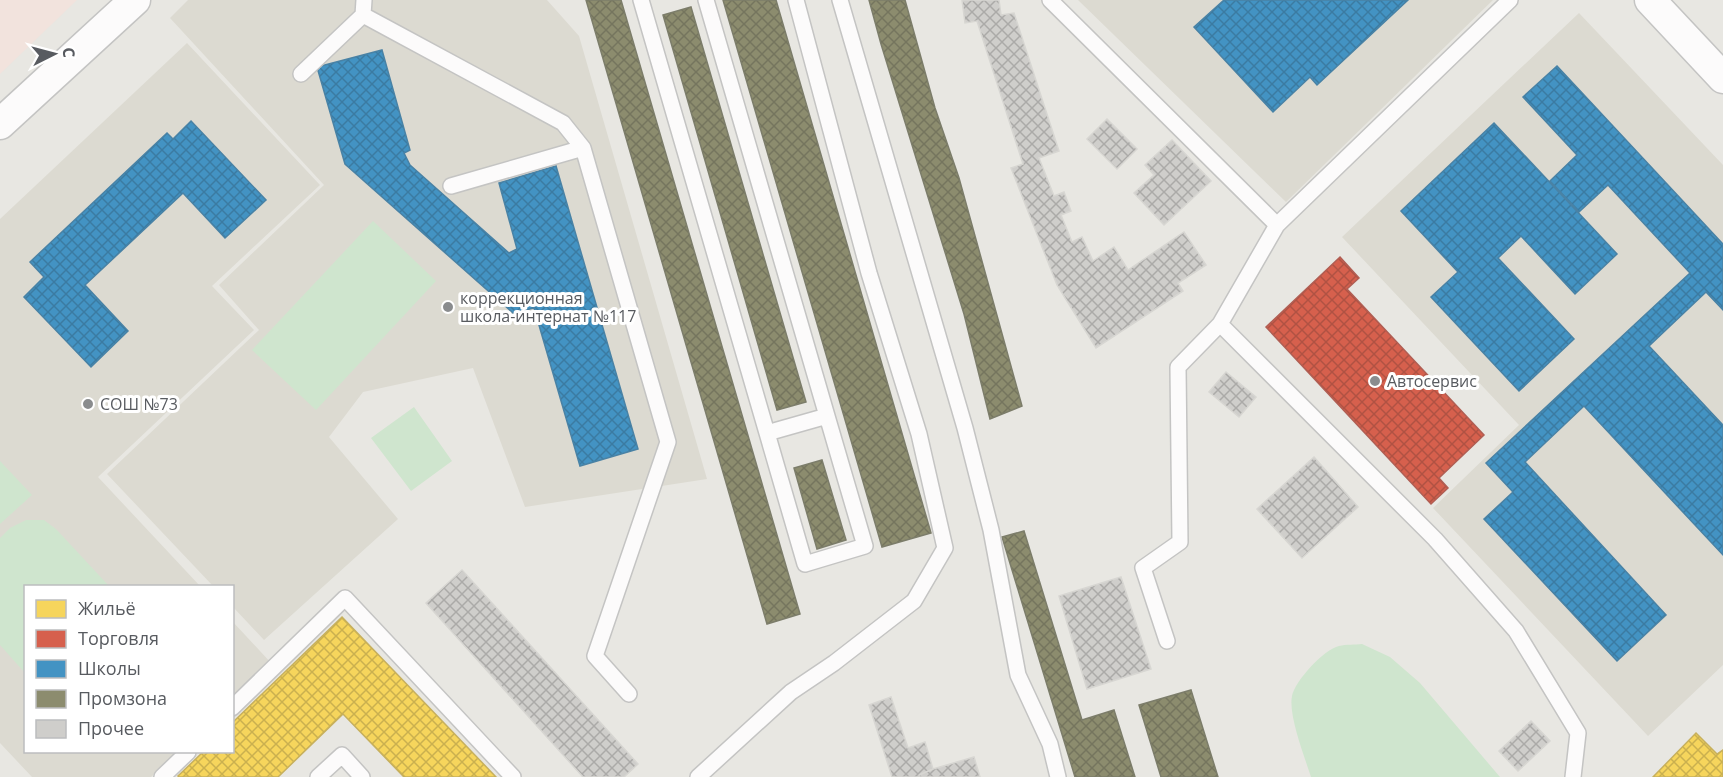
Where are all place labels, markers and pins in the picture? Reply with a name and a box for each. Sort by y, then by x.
place label: коррекционная школа-интернат №117 [460,287,636,327]
marker: коррекционная школа-интернат №117 [441,300,455,314]
place label: Автосервис [1387,370,1477,392]
marker: Автосервис [1368,374,1382,388]
place label: СОШ №73 [100,393,178,415]
marker: СОШ №73 [81,397,95,411]

